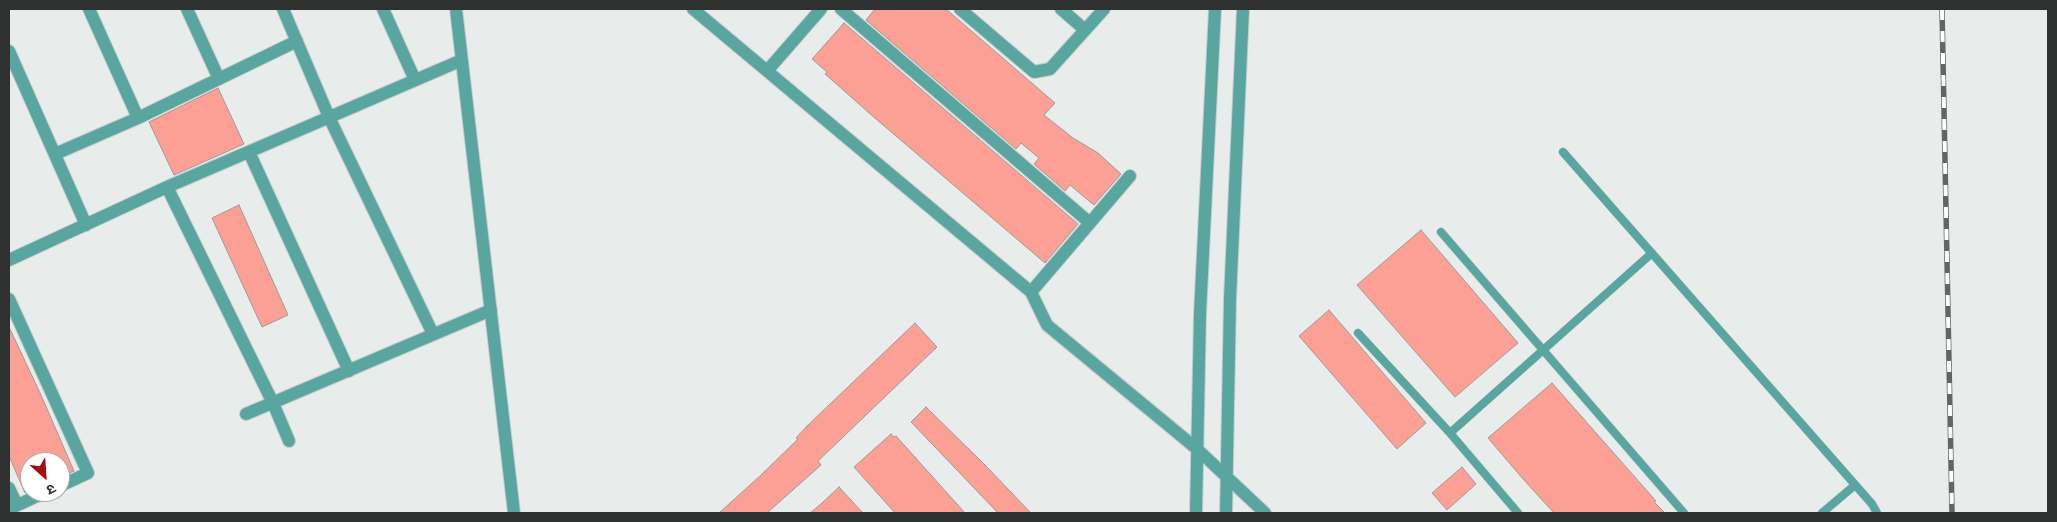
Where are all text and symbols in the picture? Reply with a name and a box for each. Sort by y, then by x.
north arrow [20,452,70,502]
text: उ [44,480,59,499]

